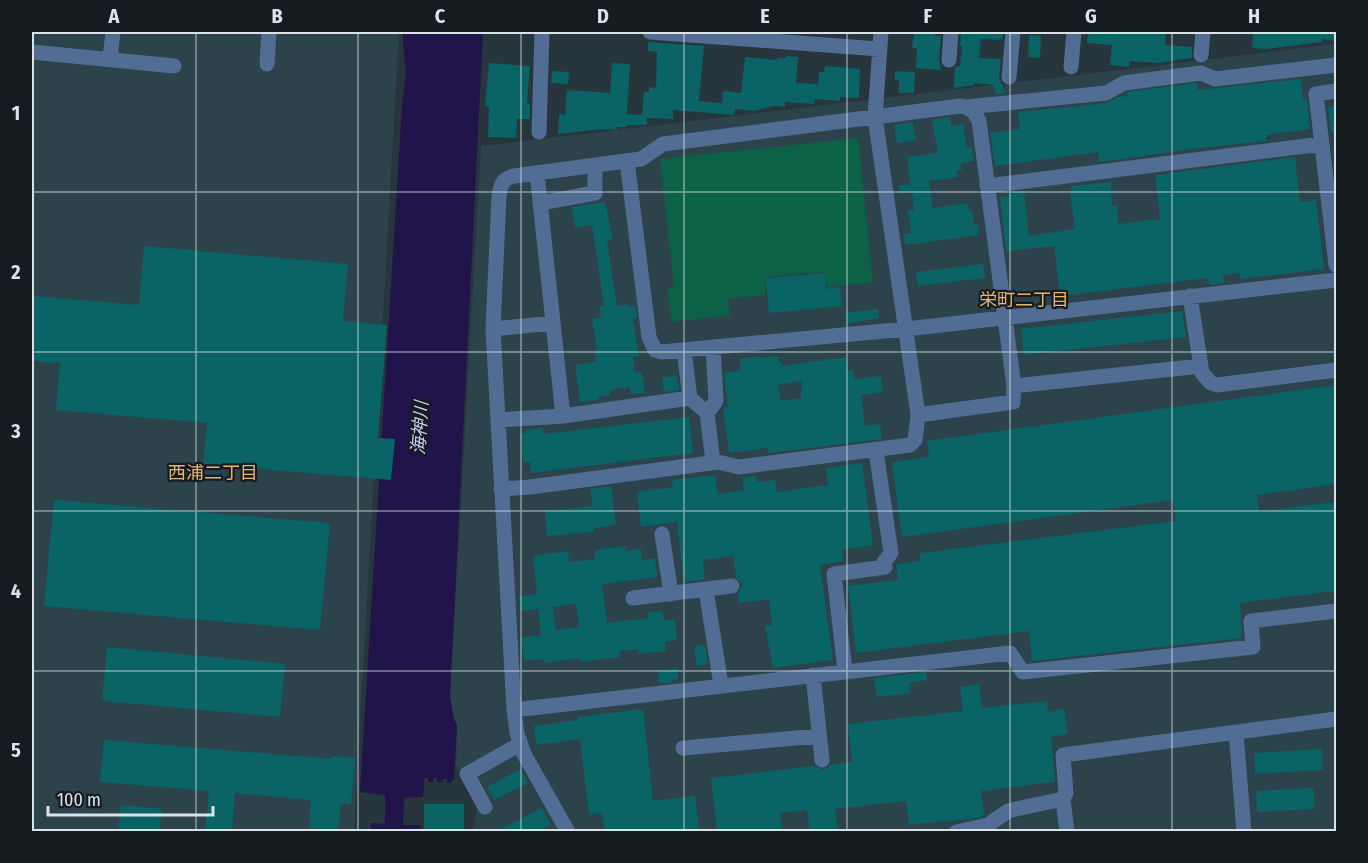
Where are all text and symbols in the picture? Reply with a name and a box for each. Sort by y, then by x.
text: A [108,4,121,28]
text: B [271,4,283,28]
text: C [435,4,446,28]
text: D [597,4,609,28]
text: E [760,4,770,28]
text: F [924,4,933,28]
text: G [1085,4,1097,28]
text: H [1248,4,1260,28]
text: 1 [12,101,20,125]
text: 2 [10,260,21,284]
district label: 栄町二丁目 [979,289,1069,311]
water label: 海神川 [407,398,433,456]
text: 3 [10,419,21,443]
district label: 西浦二丁目 [168,462,258,484]
text: 4 [11,579,21,603]
text: 5 [11,738,21,762]
scale bar [48,779,213,817]
text: 100 m [57,789,101,811]

